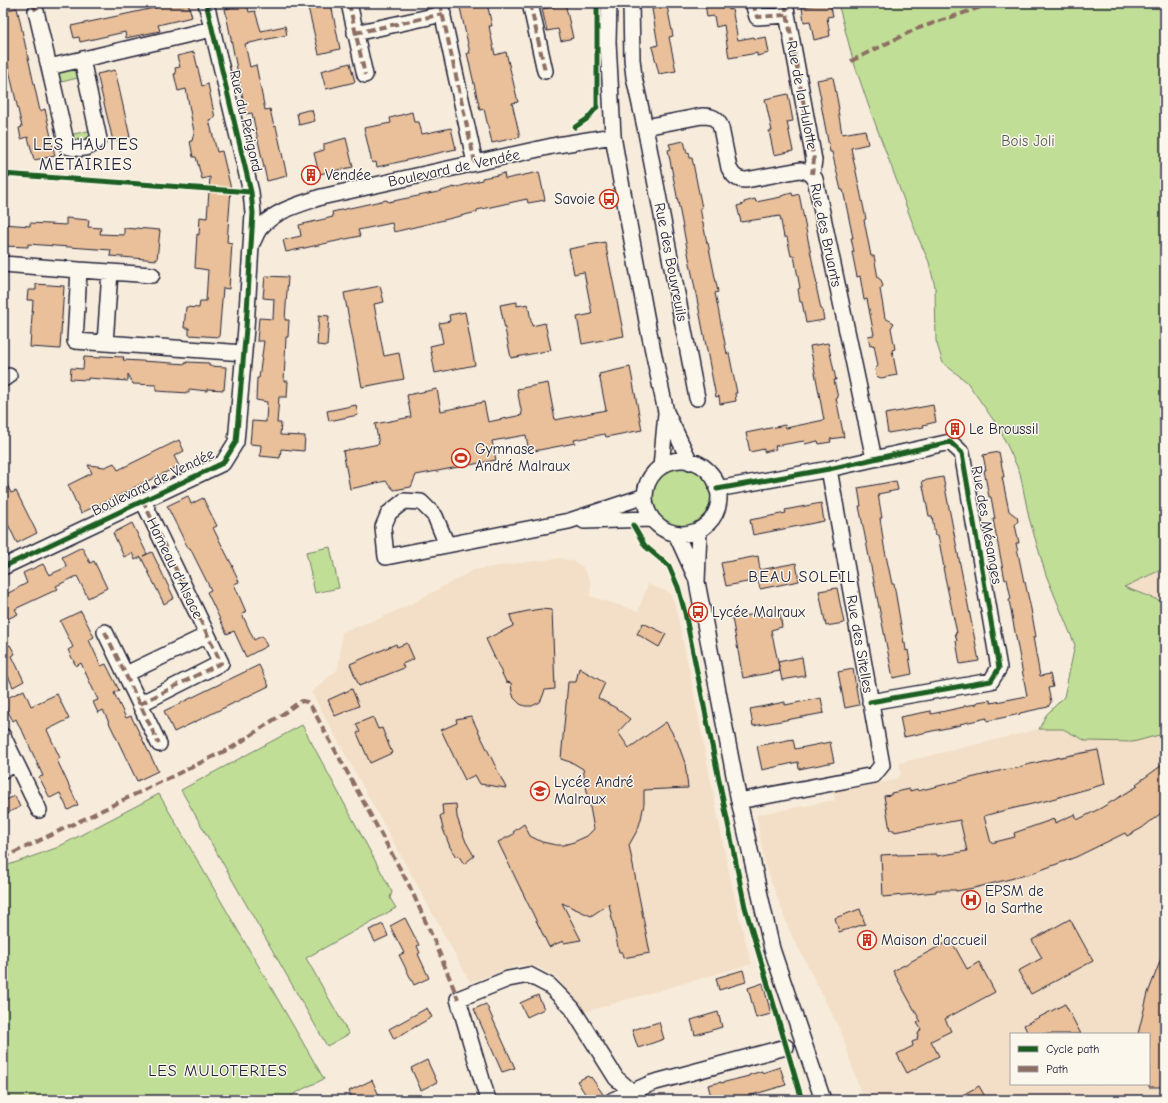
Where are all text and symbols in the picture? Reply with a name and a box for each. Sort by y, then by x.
street label: Rue de la Hulotte [783,39,822,152]
street label: Rue du Périgord [226,68,266,174]
park label: Bois Joli [1001,132,1055,150]
district label: LES HAUTES MÉTAIRIES [33,135,139,174]
street label: Boulevard de Vendée [386,145,522,191]
building icon: Vendée [300,164,322,186]
place label: Vendée [325,166,371,184]
street label: Rue des Bruants [806,182,846,288]
bus stop icon: Savoie [598,188,620,210]
place label: Savoie [554,190,595,208]
street label: Rue des Bouvreuils [651,201,691,323]
building icon: Le Broussil [944,418,966,440]
place label: Le Broussil [969,420,1039,438]
place label: Gymnase André Malraux [475,440,571,475]
street label: Boulevard de Vendée [89,444,218,520]
sports icon: Gymnase André Malraux [450,447,472,469]
street label: Rue des Mésanges [968,464,1006,586]
street label: Hameau d'Alsace [143,514,208,622]
district label: BEAU SOLEIL [748,568,856,586]
street label: Rue des Sitelles [843,594,877,694]
bus stop icon: Lycée Malraux [687,601,709,623]
place label: Lycée Malraux [712,603,806,621]
place label: Lycée André Malraux [554,773,634,808]
school or university icon: Lycée André Malraux [529,780,551,802]
place label: EPSM de la Sarthe [985,882,1044,917]
hospital icon: EPSM de la Sarthe [960,889,982,911]
building icon: Maison d'accueil [856,929,878,951]
place label: Maison d'accueil [881,931,987,949]
legend [1010,1033,1150,1085]
text: Cycle path [1046,1042,1099,1056]
district label: LES MULOTERIES [148,1062,288,1080]
text: Path [1046,1062,1068,1076]

